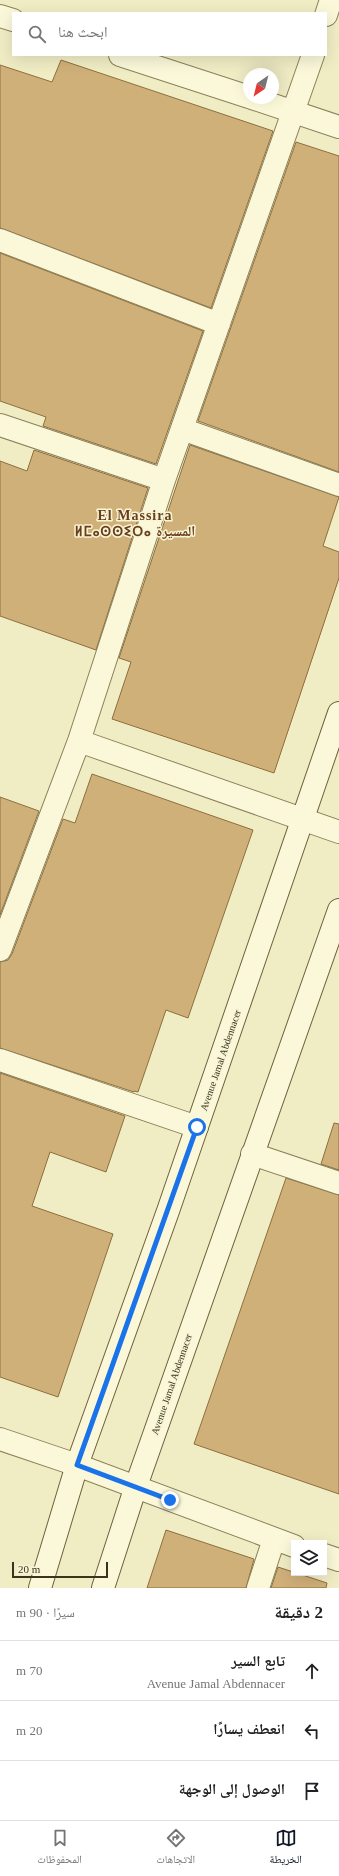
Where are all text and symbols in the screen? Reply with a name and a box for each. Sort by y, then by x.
search box [12,12,327,56]
icon: search [26,23,48,45]
text: ابحث هنا [58,24,108,40]
north arrow [243,68,279,104]
district label: El Massira ⵍⵎⴰⵙⵙⵉⵔⴰ المسيرة [75,508,195,539]
street label: Avenue Jamal Abdennacer [198,1007,243,1112]
route start [188,1118,206,1136]
street label: Avenue Jamal Abdennacer [149,1331,194,1436]
route end [161,1491,179,1509]
map controls [291,1540,327,1576]
button: layers [291,1540,327,1576]
scale bar [12,1560,108,1579]
text: 20 m [18,1563,40,1575]
text: 2 دقيقة [275,1603,323,1622]
text: سيرًا · 90 m [16,1605,75,1620]
text: تابع السير [231,1653,285,1669]
icon: ahead [301,1660,323,1682]
text: 70 m [16,1663,42,1678]
text: Avenue Jamal Abdennacer [147,1676,285,1691]
icon: left [301,1720,323,1742]
text: انعطف يسارًا [213,1721,285,1737]
text: 20 m [16,1723,42,1738]
icon: arrive [301,1780,323,1802]
text: الوصول إلى الوجهة [179,1781,285,1797]
tab: المحفوظات [37,1827,82,1870]
tab: الاتجاهات [156,1827,195,1870]
tab: الخريطة [269,1827,302,1870]

